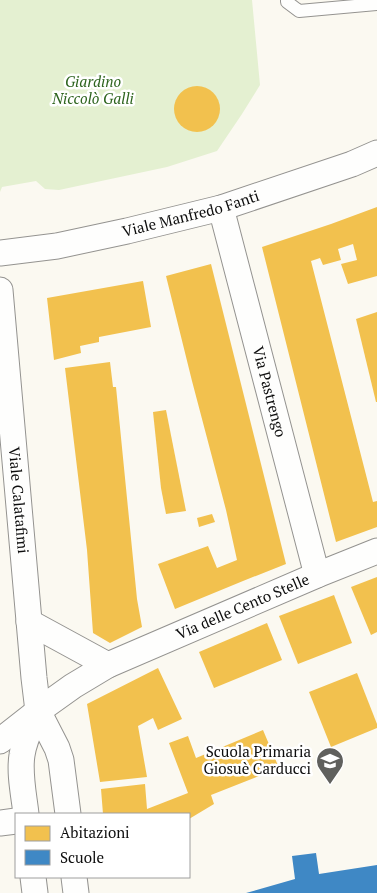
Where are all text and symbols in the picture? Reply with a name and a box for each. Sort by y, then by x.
park label: Giardino Niccolò Galli [51,71,135,108]
street label: Viale Manfredo Fanti [120,185,262,241]
street label: Via Pastrengo [249,344,291,439]
street label: Viale Calatafimi [5,446,34,554]
street label: Via delle Cento Stelle [173,569,312,644]
place label: Scuola Primaria Giosuè Carducci [203,741,311,778]
school or university icon: Scuola Primaria Giosuè Carducci [315,746,345,785]
legend [15,813,190,878]
text: Abitazioni [60,822,130,842]
text: Scuole [60,847,104,867]

